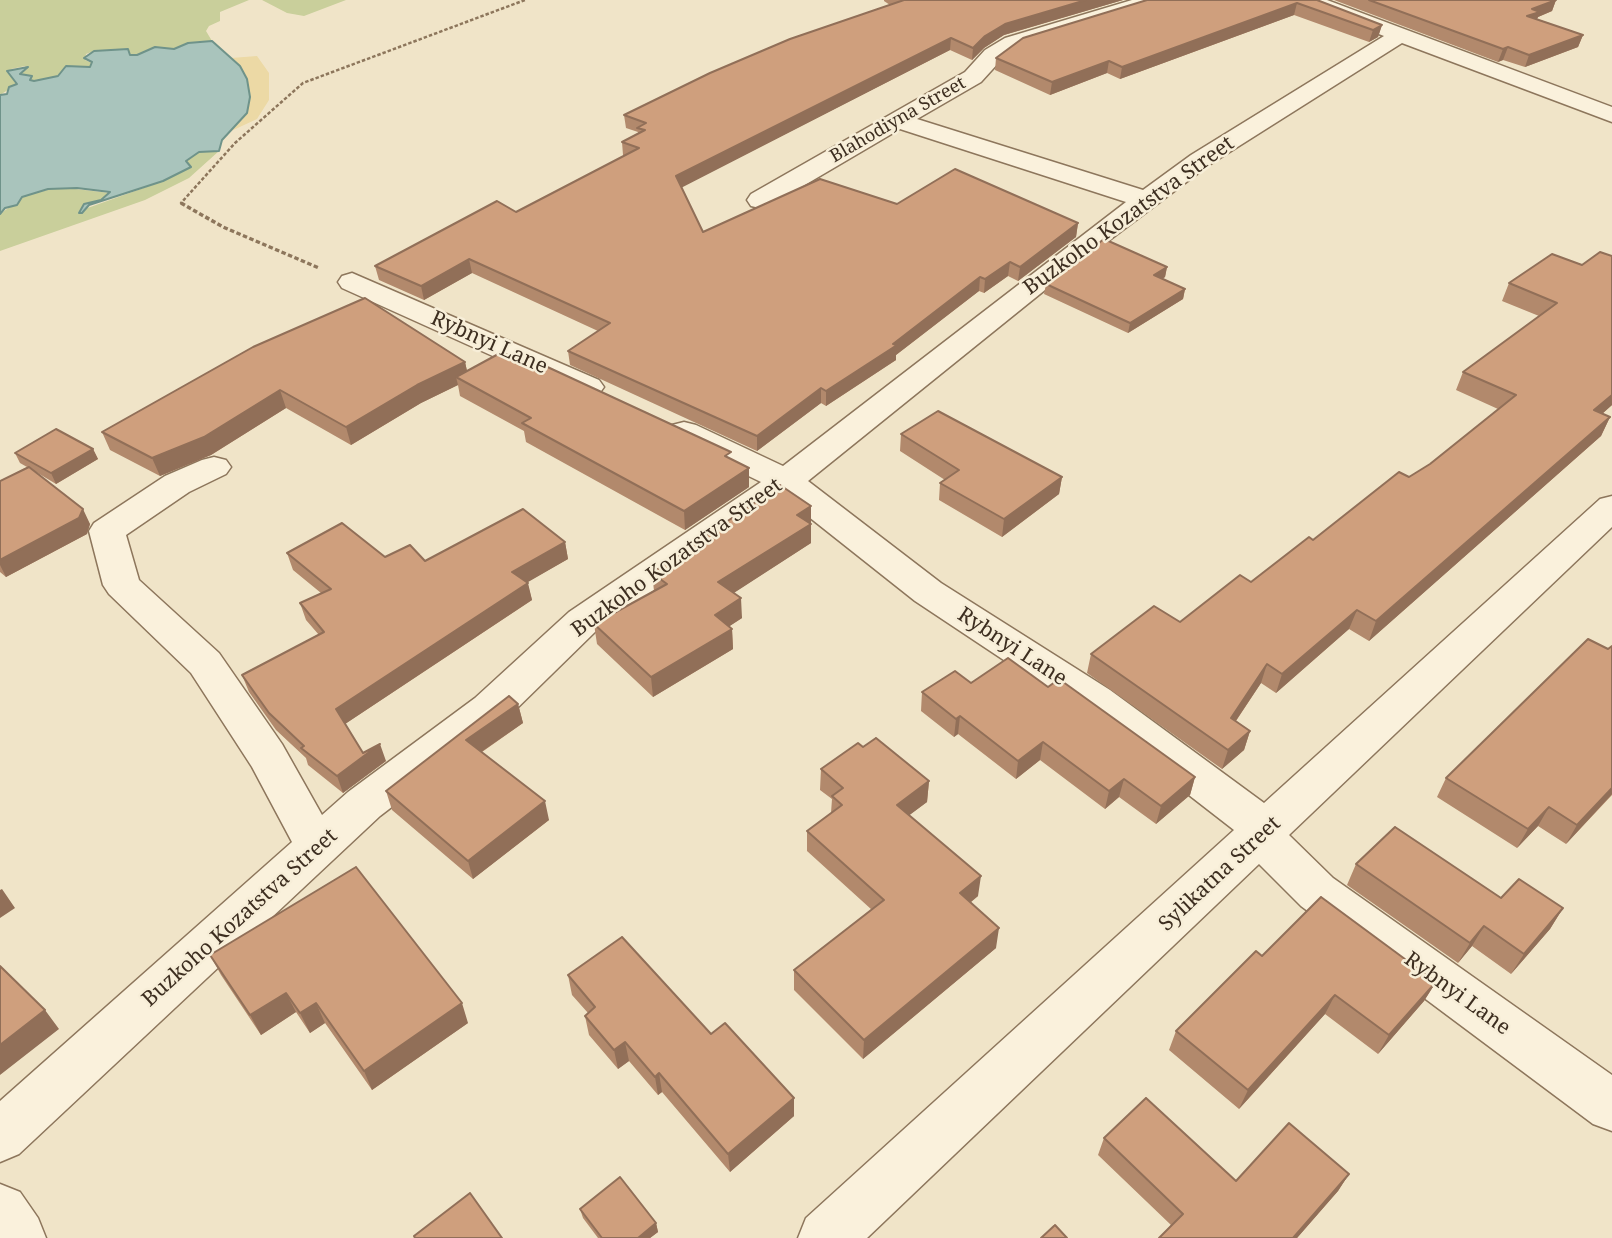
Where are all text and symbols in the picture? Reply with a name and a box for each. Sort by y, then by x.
street label: Blahodiyna Street [826,72,970,168]
street label: Buzkoho Kozatstva Street [1019,131,1239,301]
street label: Rybnyi Lane [427,306,551,380]
street label: Buzkoho Kozatstva Street [567,473,787,643]
street label: Rybnyi Lane [953,602,1071,692]
street label: Sylikatna Street [1154,811,1286,937]
street label: Buzkoho Kozatstva Street [137,824,343,1012]
street label: Rybnyi Lane [1399,947,1515,1041]

